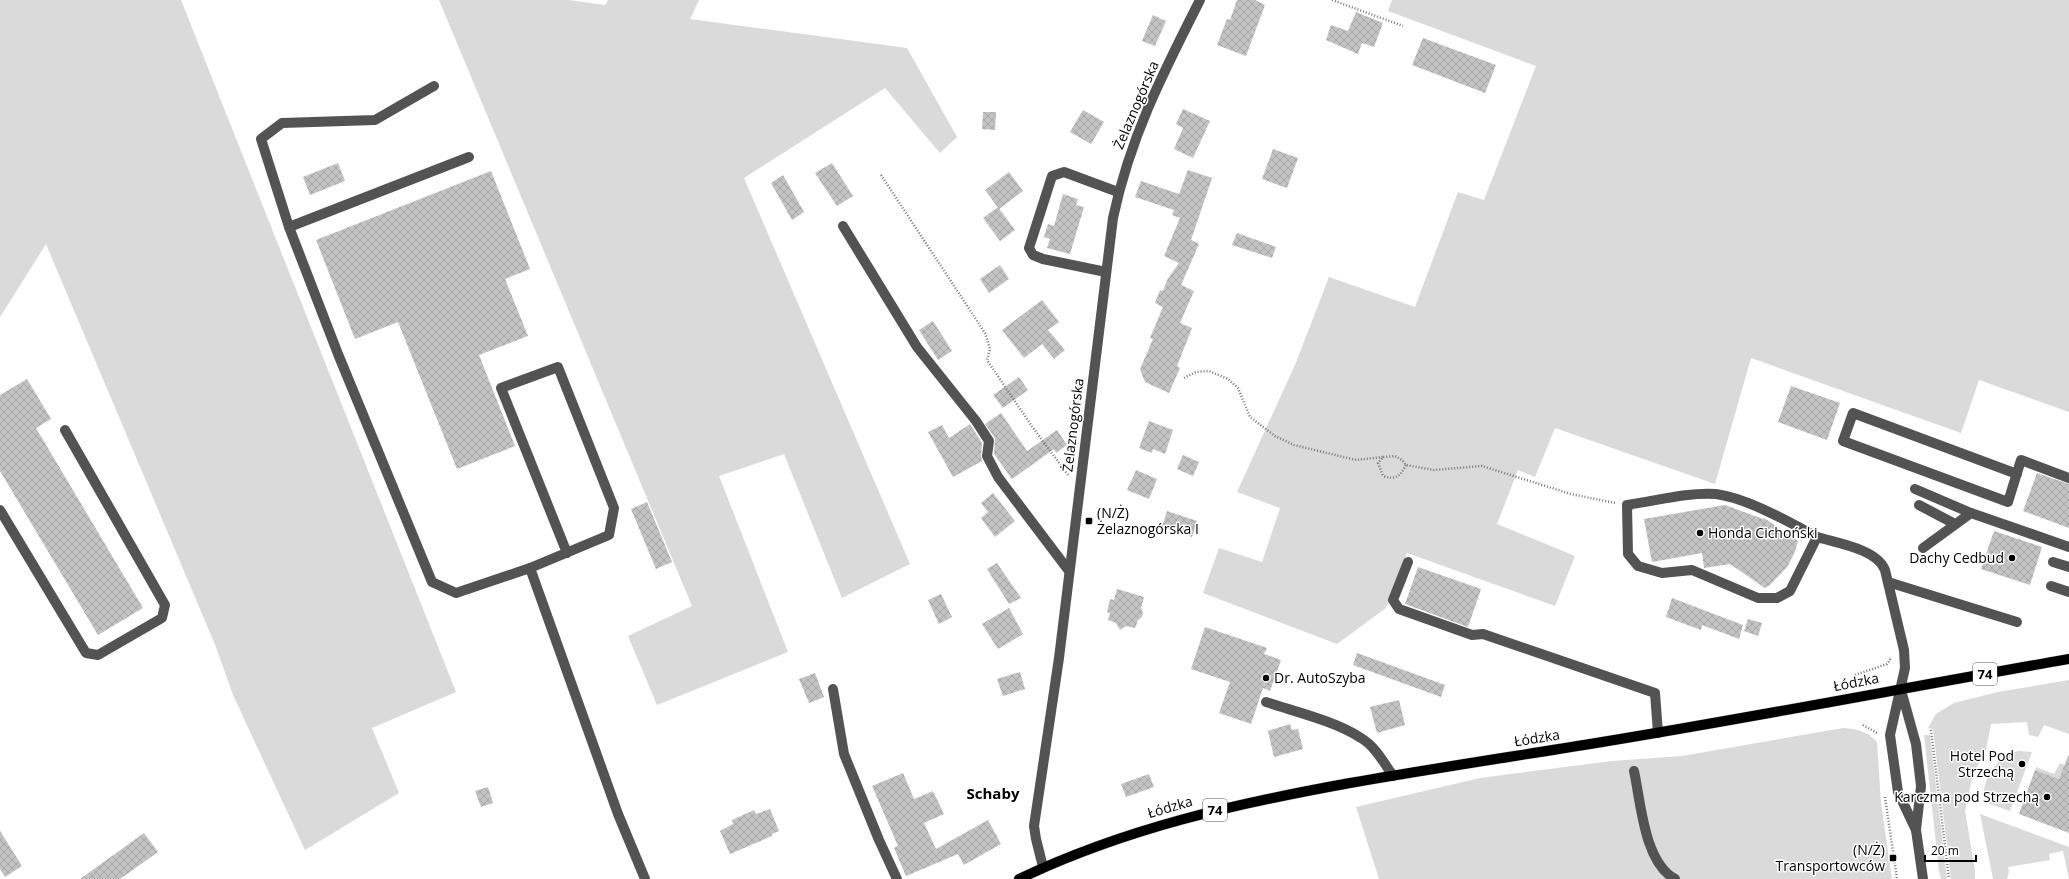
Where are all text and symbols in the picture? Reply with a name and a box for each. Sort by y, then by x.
street label: Żelaznogórska [1108,58,1163,152]
street label: Żelaznogórska [1057,377,1088,473]
place label: (N/Ż) Żelaznogórska I [1097,503,1199,538]
marker: (N/Ż) Żelaznogórska I [1084,516,1094,526]
place label: Honda Cichoński [1708,523,1818,542]
marker: Honda Cichoński [1695,528,1705,538]
place label: Dachy Cedbud [1909,548,2004,567]
marker: Dachy Cedbud [2007,553,2017,563]
road number: 74 [1973,663,1997,685]
place label: Dr. AutoSzyba [1274,668,1366,687]
street label: Łódzka [1832,668,1880,695]
marker: Dr. AutoSzyba [1261,673,1271,683]
street label: Łódzka [1513,725,1561,750]
place label: Hotel Pod Strzechą [1950,746,2014,781]
marker: Hotel Pod Strzechą [2017,759,2027,769]
district label: Schaby [967,783,1020,803]
place label: Karczma pod Strzechą [1894,787,2039,806]
street label: Łódzka [1145,791,1195,822]
marker: Karczma pod Strzechą [2042,792,2052,802]
road number: 74 [1203,799,1227,821]
scale bar [1925,837,1976,863]
place label: (N/Ż) Transportowców [1776,840,1885,875]
text: 20 m [1931,842,1959,859]
marker: (N/Ż) Transportowców [1888,853,1898,863]

